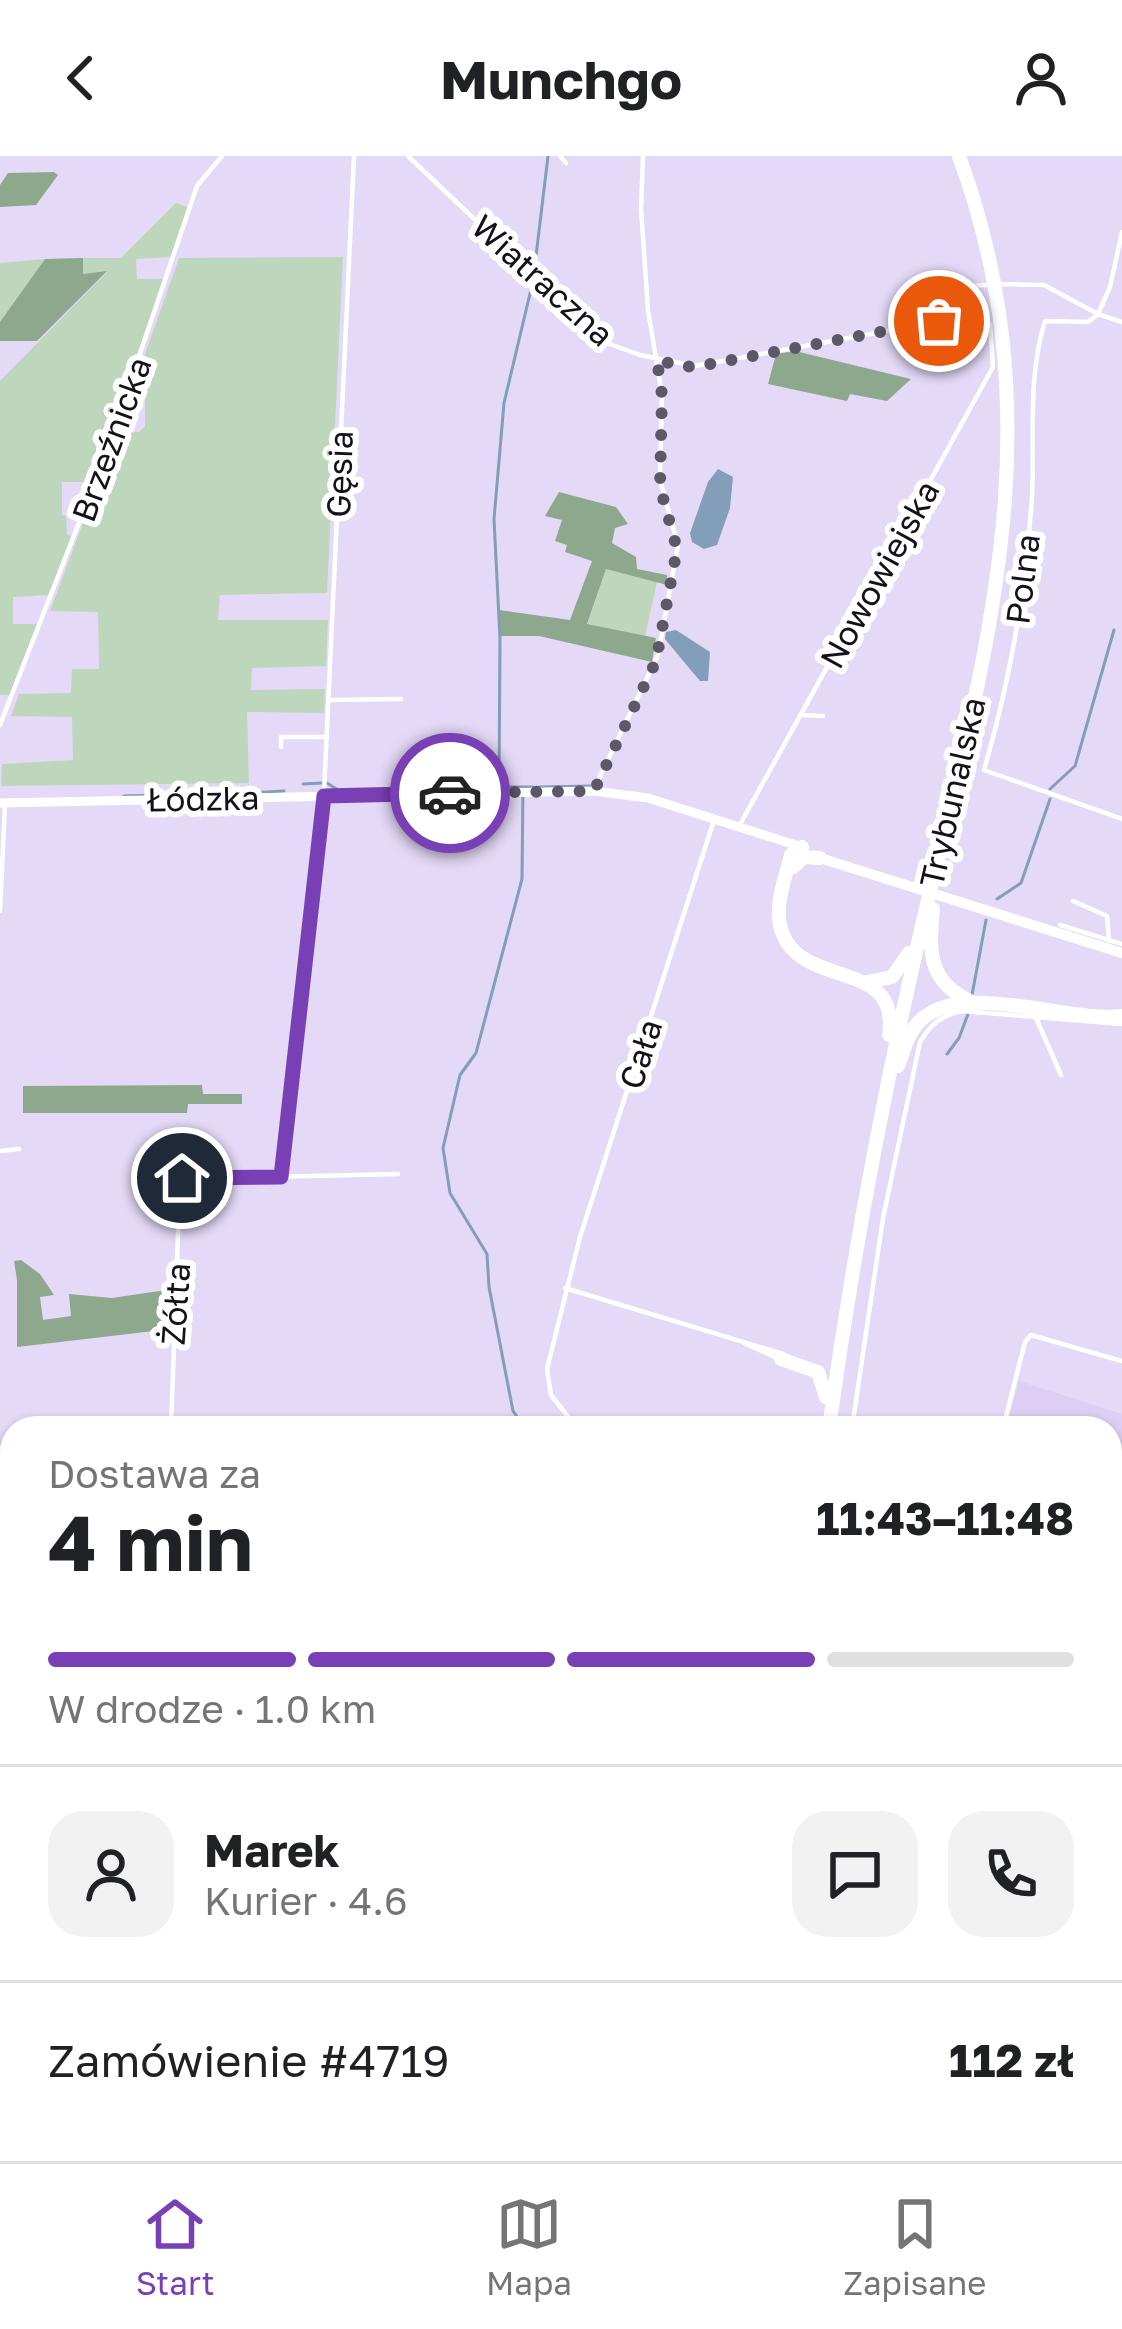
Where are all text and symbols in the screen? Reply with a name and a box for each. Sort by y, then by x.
icon: back [48,45,114,111]
icon: person [1008,45,1074,111]
text: Munchgo [440,46,682,111]
street label: Wiatraczna [464,206,622,354]
pin [888,270,990,372]
icon: bag [906,288,972,354]
street label: Brzeźnicka [63,351,159,527]
street label: Gęsia [318,430,360,518]
street label: Nowowiejska [811,473,947,675]
street label: Polna [997,532,1047,626]
street label: Trybunalska [911,693,993,891]
courier [390,733,510,853]
icon: car [417,760,483,826]
street label: Łódzka [146,778,260,818]
street label: Cała [610,1014,670,1094]
pin [131,1127,233,1229]
icon: home [149,1145,215,1211]
street label: Żółta [153,1261,197,1347]
text: Dostawa za [48,1450,261,1497]
text: 11:43–11:48 [816,1491,1074,1545]
text: 4 min [48,1495,253,1588]
text: W drodze · 1.0 km [48,1685,376,1732]
button: person [48,1811,174,1937]
button: chat [792,1811,918,1937]
button: phone [948,1811,1074,1937]
text: Marek [204,1823,340,1877]
text: Kurier · 4.6 [204,1877,408,1924]
text: Zamówienie #4719 [48,2033,449,2087]
text: 112 zł [949,2033,1074,2087]
tab: Start [136,2191,215,2302]
tab: Mapa [486,2191,572,2302]
tab: Zapisane [843,2191,986,2302]

